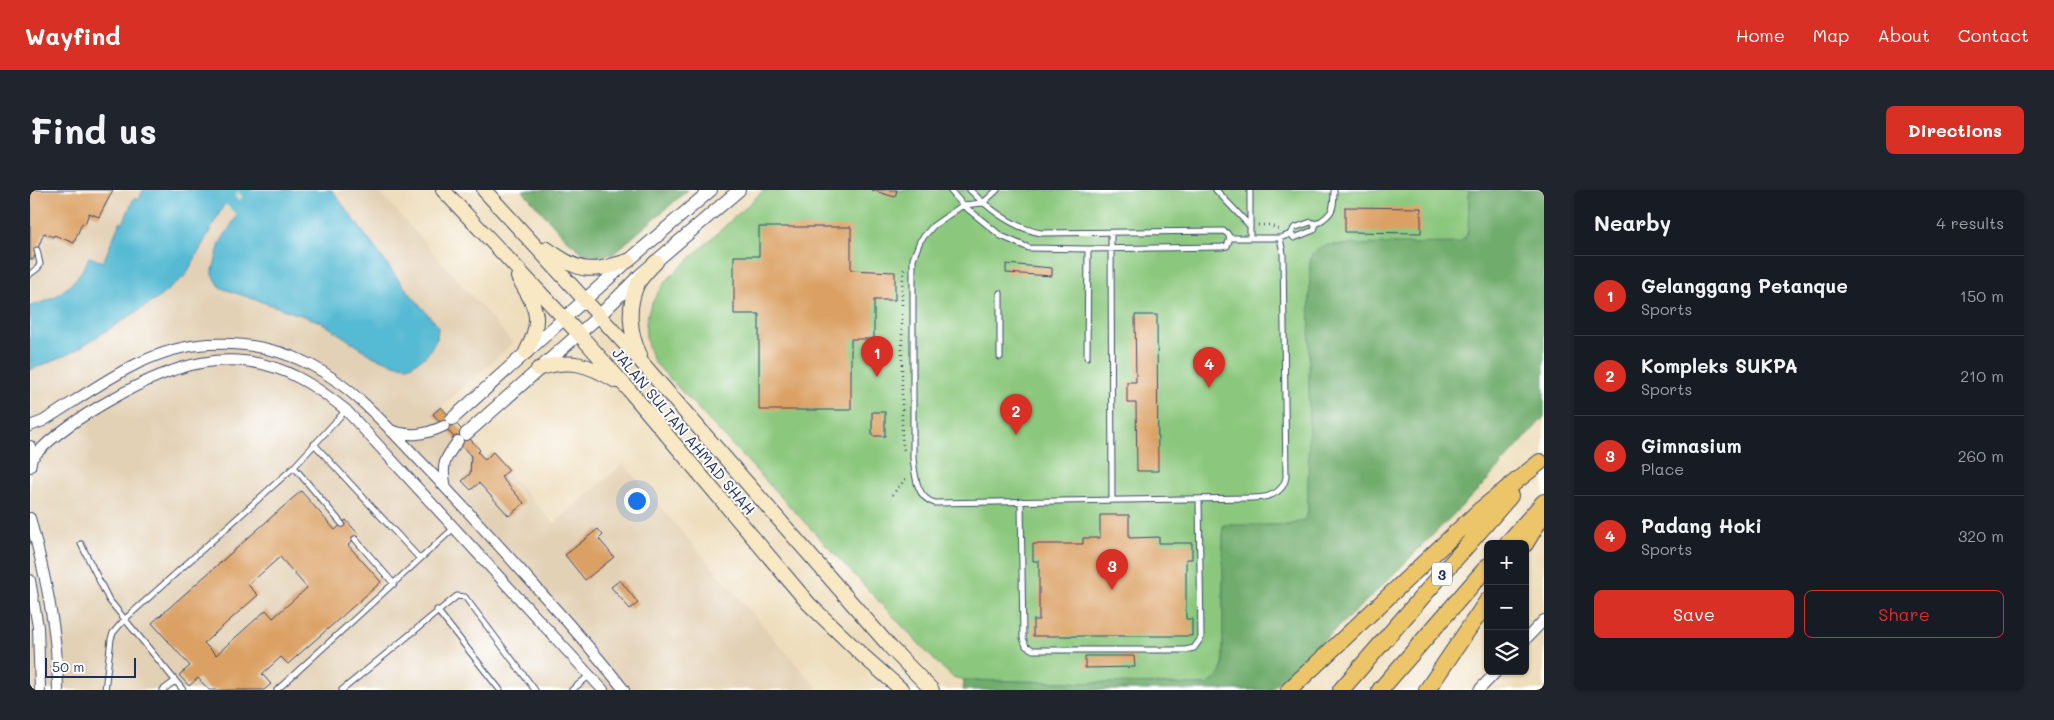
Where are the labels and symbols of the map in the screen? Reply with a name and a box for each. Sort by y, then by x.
pin: 1 [861,336,893,377]
street label: JALAN SULTAN AHMAD SHAH [608,343,760,519]
pin: 4 [1193,347,1225,388]
pin: 2 [1000,394,1032,435]
your location [624,488,650,514]
pin: 3 [1096,549,1128,590]
road number: 3 [1432,562,1452,586]
scale bar [45,655,136,678]

